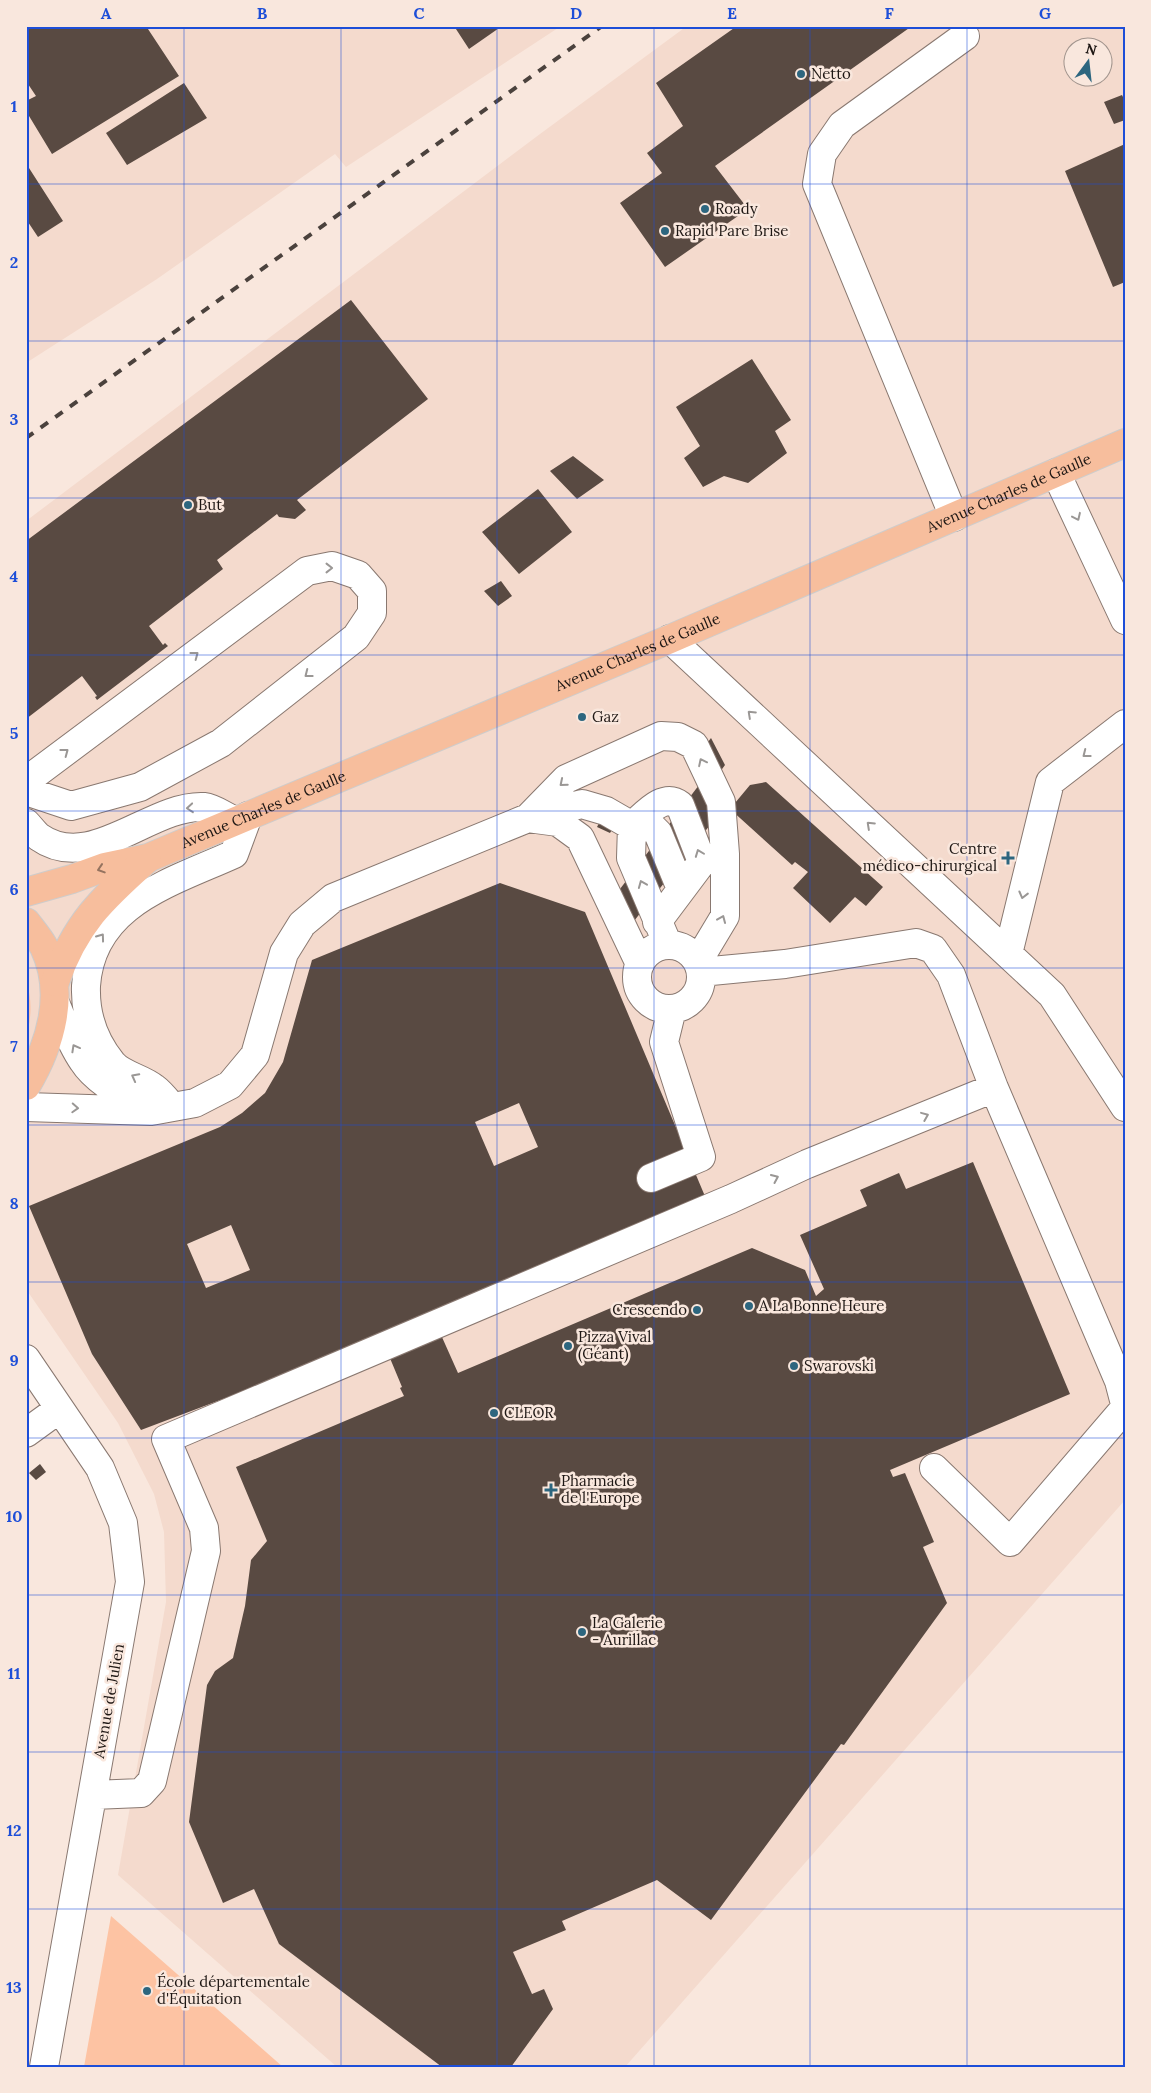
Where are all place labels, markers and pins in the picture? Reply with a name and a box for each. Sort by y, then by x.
place label: Netto [811,64,851,83]
marker: Netto [795,68,807,80]
place label: Roady [715,199,758,218]
marker: Roady [699,203,711,215]
place label: Rapid Pare Brise [675,221,788,240]
marker: Rapid Pare Brise [659,225,671,237]
place label: But [198,495,222,514]
marker: But [182,499,194,511]
place label: Gaz [592,707,619,726]
marker: Gaz [576,711,588,723]
place label: Centre médico-chirurgical [863,839,997,875]
marker: Centre médico-chirurgical [1001,851,1015,865]
place label: A La Bonne Heure [758,1296,884,1315]
place label: Crescendo [612,1300,687,1319]
marker: A La Bonne Heure [743,1300,755,1312]
marker: Crescendo [691,1304,703,1316]
place label: Pizza Vival (Géant) [578,1327,651,1364]
marker: Pizza Vival (Géant) [562,1340,574,1352]
place label: Swarovski [804,1356,874,1375]
marker: Swarovski [788,1360,800,1372]
place label: CLEOR [504,1403,554,1422]
marker: CLEOR [488,1407,500,1419]
place label: Pharmacie de l'Europe [561,1471,640,1507]
marker: Pharmacie de l'Europe [545,1484,557,1496]
place label: La Galerie - Aurillac [592,1613,663,1649]
marker: La Galerie - Aurillac [576,1626,588,1638]
place label: École départementale d'Équitation [157,1972,310,2008]
marker: École départementale d'Équitation [141,1985,153,1997]

